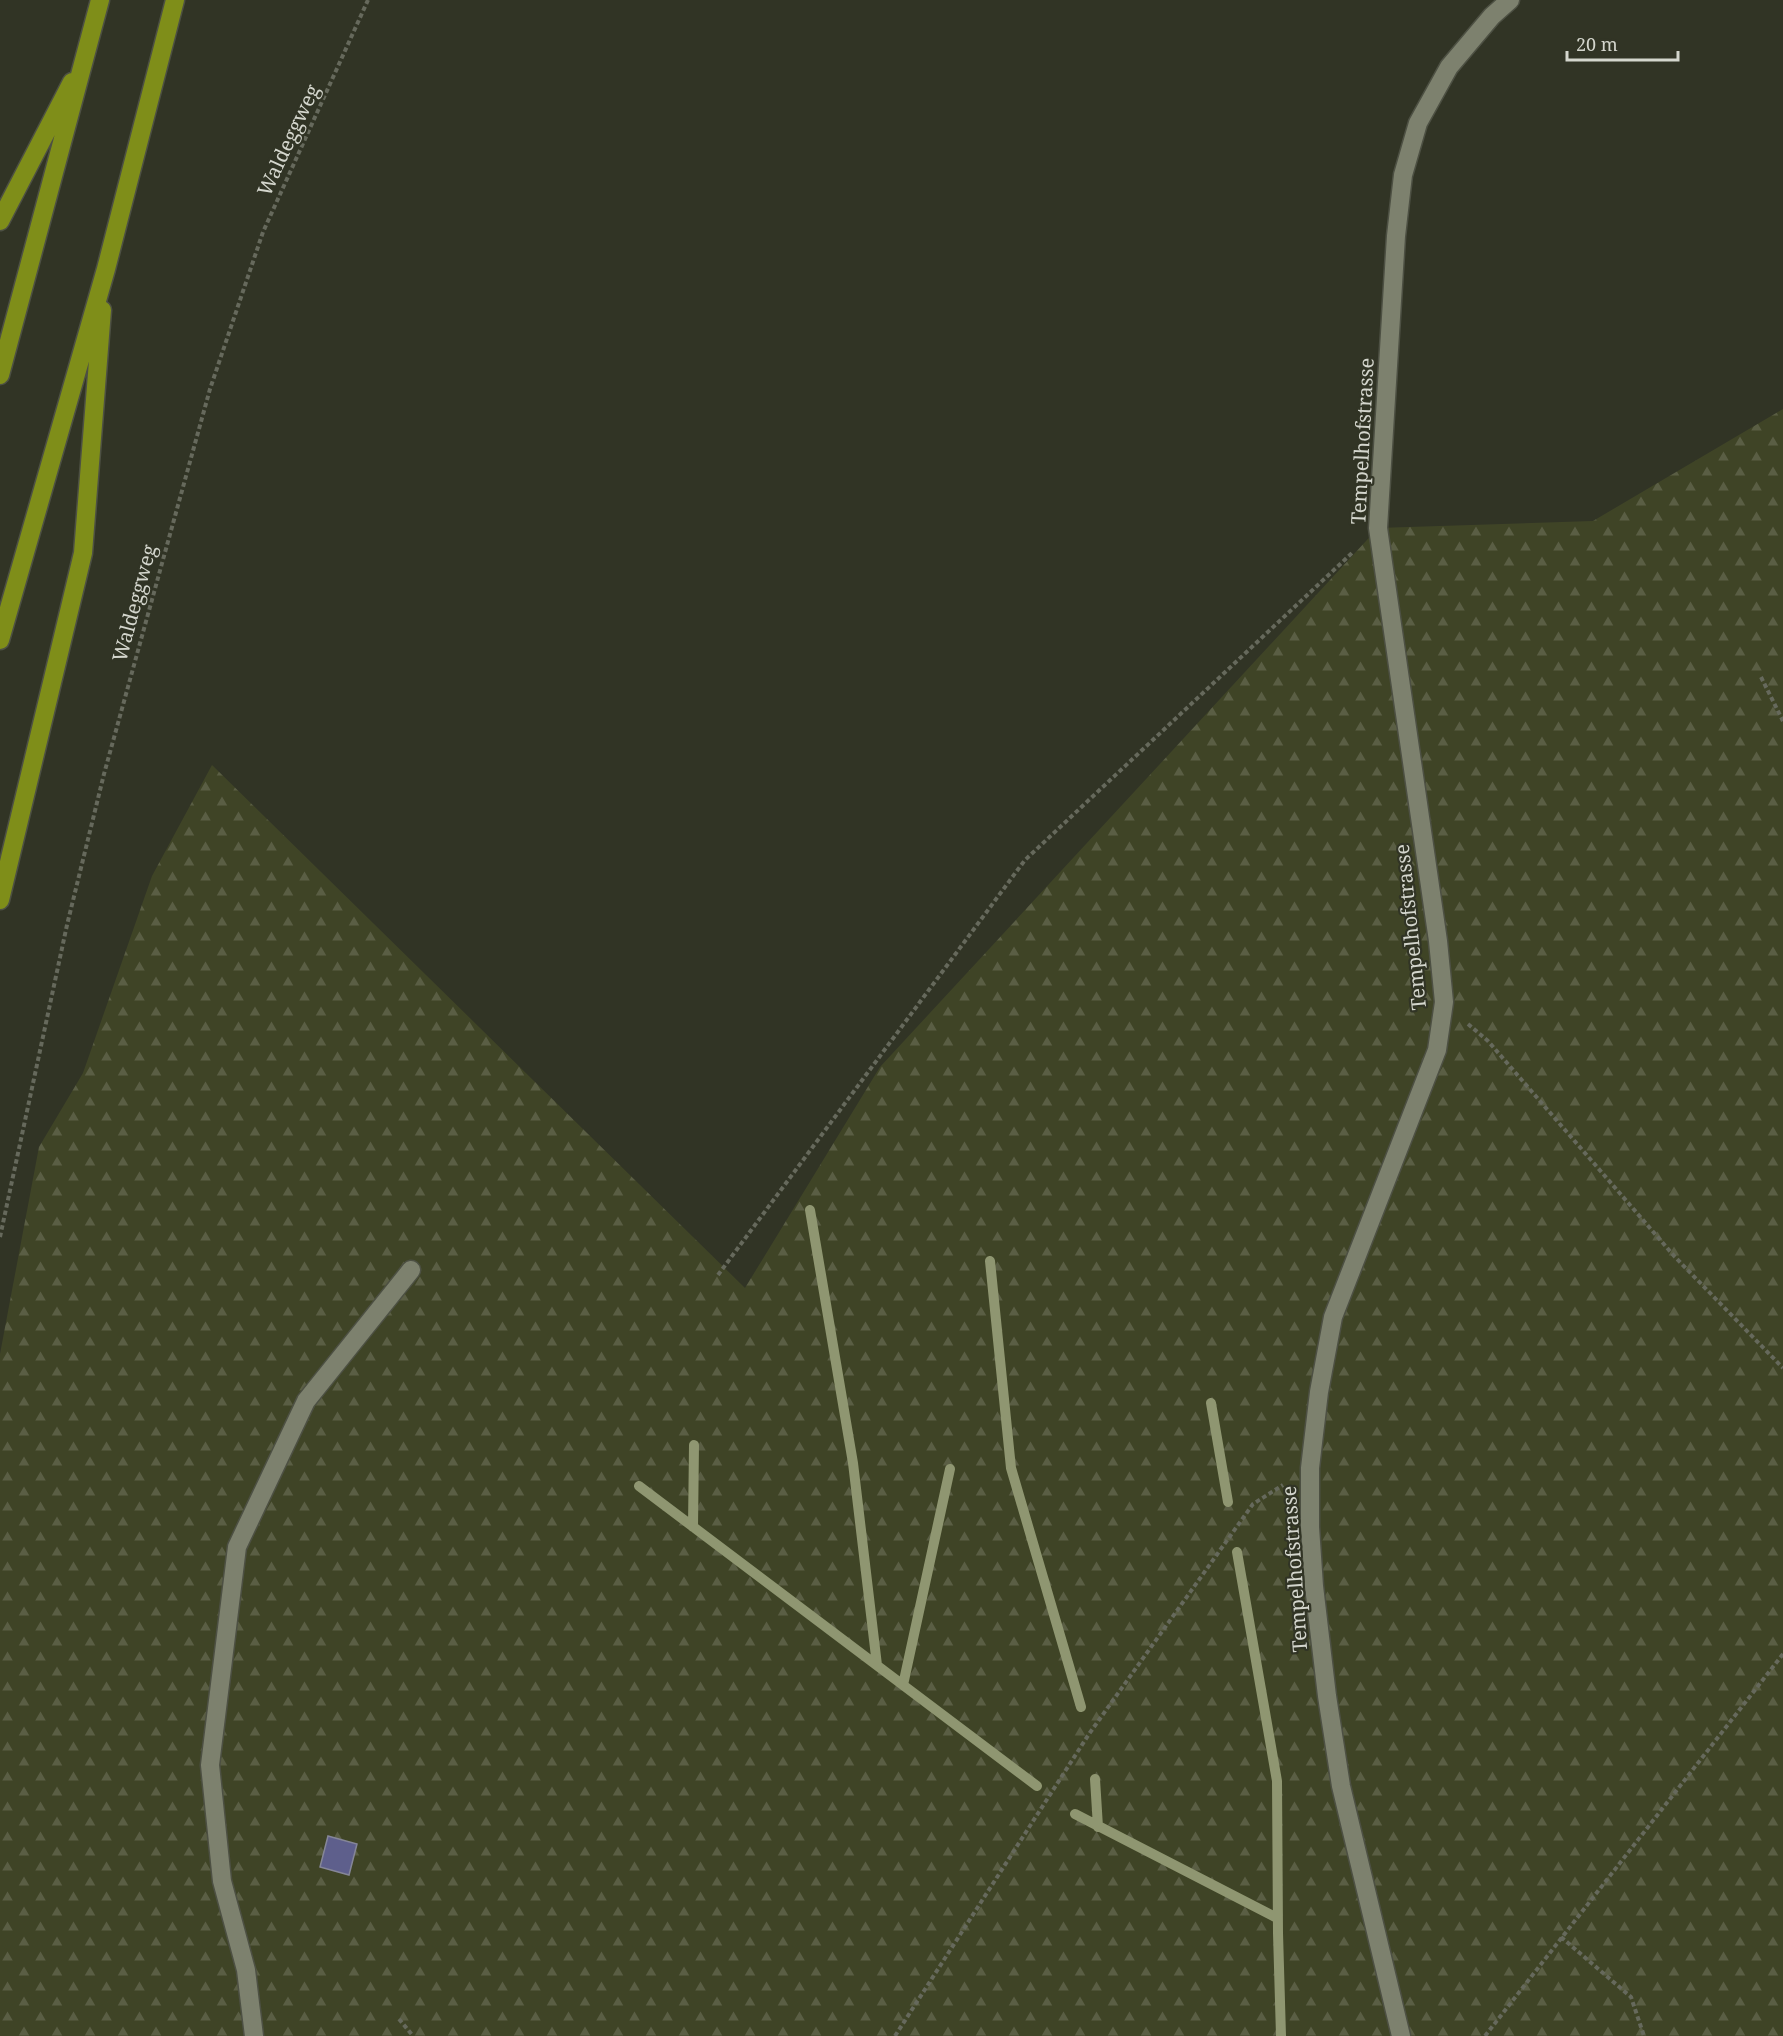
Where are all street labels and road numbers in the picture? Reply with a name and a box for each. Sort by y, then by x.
street label: Waldeggweg [250,80,326,200]
street label: Tempelhofstrasse [1344,357,1380,525]
street label: Waldeggweg [105,541,163,665]
street label: Tempelhofstrasse [1388,843,1432,1011]
street label: Tempelhofstrasse [1275,1485,1313,1653]

